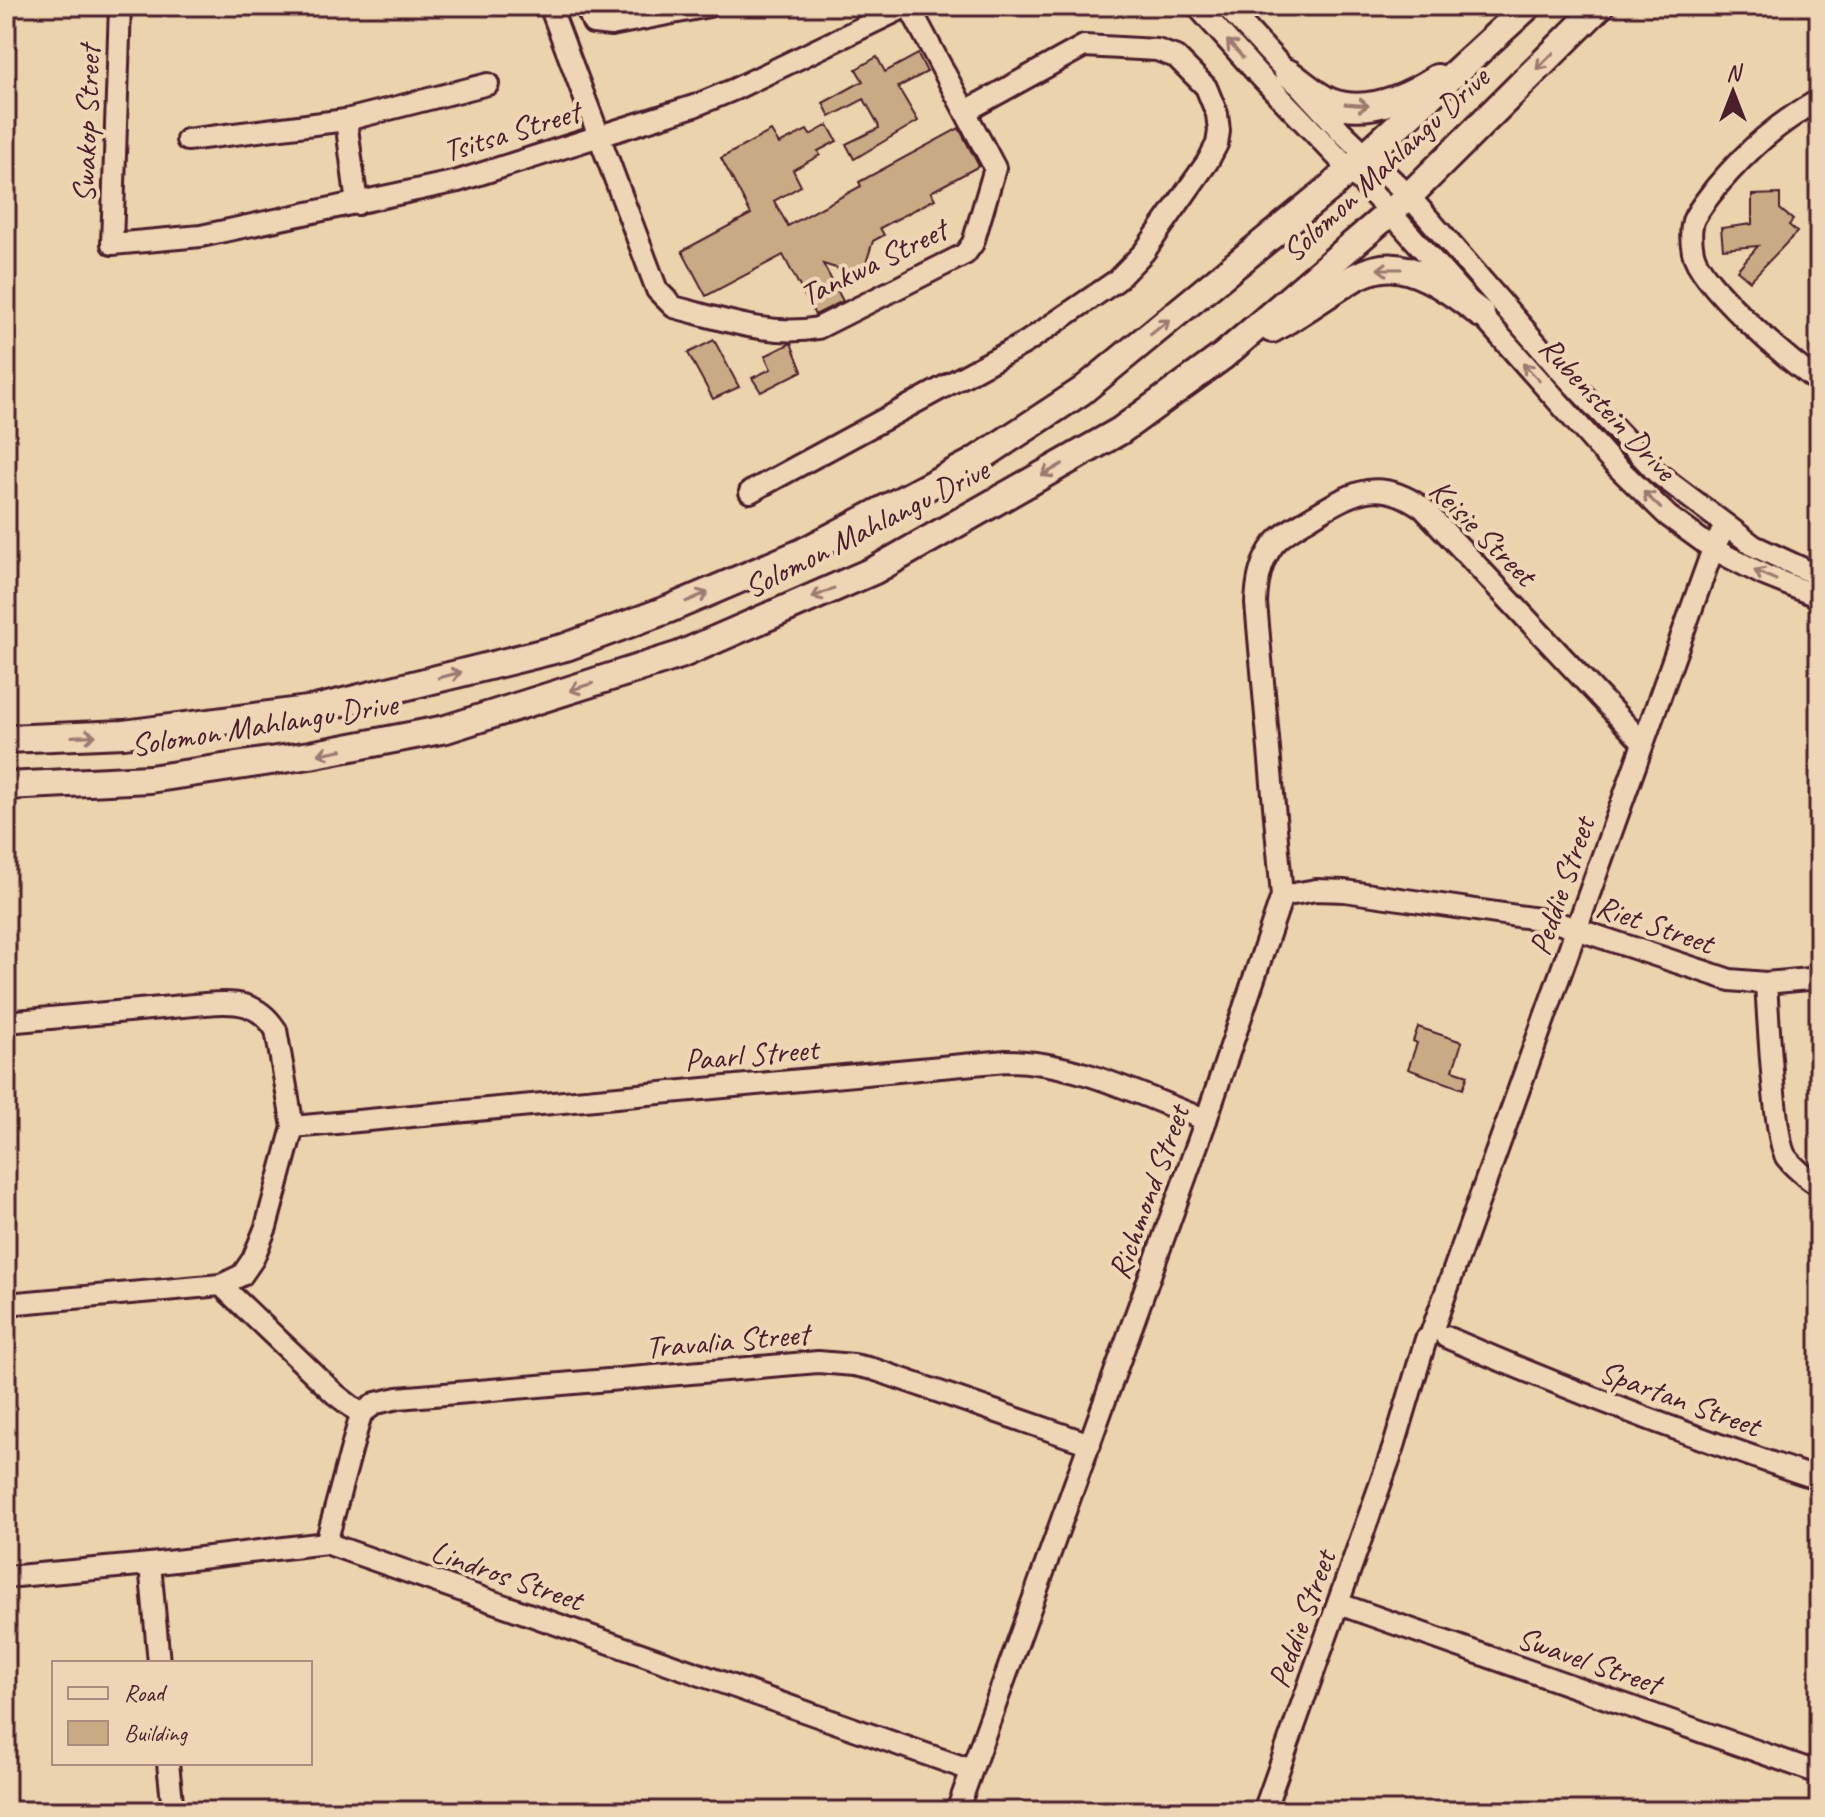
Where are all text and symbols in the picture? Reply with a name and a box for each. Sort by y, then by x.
one-way arrow [1226,39,1244,59]
street label: Swakop Street [63,40,110,204]
one-way arrow [1536,51,1555,70]
north arrow [1693,52,1773,132]
street label: Solomon Mahlangu Drive [1273,56,1499,271]
text: N [1726,59,1743,87]
street label: Tsitsa Street [438,90,589,172]
one-way arrow [1343,98,1370,113]
street label: Tankwa Street [793,207,957,316]
one-way arrow [1376,261,1402,276]
one-way arrow [1149,318,1170,336]
street label: Rubenstein Drive [1530,327,1687,491]
one-way arrow [1522,363,1541,382]
street label: Solomon Mahlangu Drive [737,448,998,608]
one-way arrow [1041,462,1064,478]
street label: Keisie Street [1420,470,1547,597]
one-way arrow [1643,492,1663,510]
one-way arrow [1754,567,1778,582]
one-way arrow [811,586,835,601]
one-way arrow [685,588,709,603]
one-way arrow [437,667,463,682]
one-way arrow [569,680,594,695]
street label: Solomon Mahlangu Drive [128,683,403,766]
one-way arrow [70,728,97,743]
one-way arrow [317,745,343,760]
street label: Peddie Street [1519,809,1605,960]
street label: Riet Street [1591,885,1722,965]
street label: Paarl Street [682,1028,823,1081]
street label: Richmond Street [1098,1096,1200,1285]
street label: Travalia Street [644,1313,815,1368]
street label: Spartan Street [1594,1351,1769,1448]
street label: Lindros Street [426,1530,591,1622]
street label: Peddie Street [1258,1542,1346,1693]
street label: Swavel Street [1512,1617,1670,1706]
legend [52,1661,312,1765]
text: Road [124,1678,168,1708]
text: Building [124,1718,189,1748]

